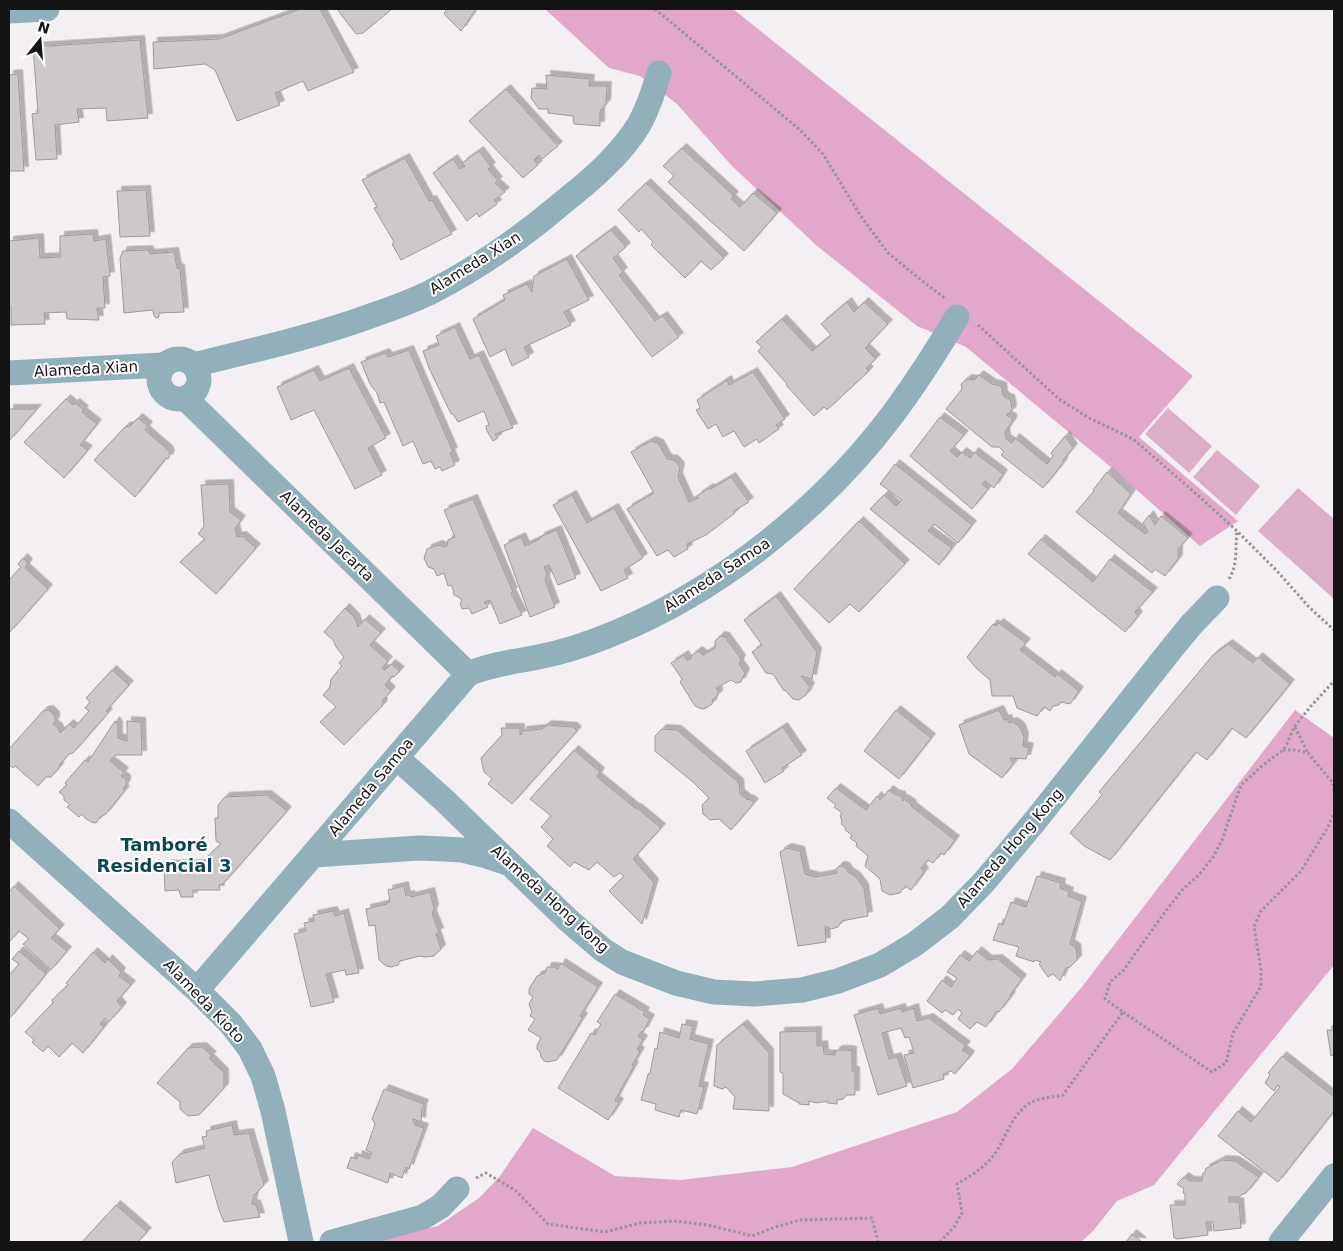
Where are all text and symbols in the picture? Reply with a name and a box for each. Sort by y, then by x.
north arrow [15,15,65,65]
text: N [36,18,52,37]
street label: Alameda Xian [426,228,524,298]
street label: Alameda Xian [34,357,138,381]
street label: Alameda Jacarta [276,487,378,585]
street label: Alameda Samoa [661,534,773,616]
street label: Alameda Samoa [325,734,417,840]
street label: Alameda Hong Kong [953,785,1067,911]
district label: Tamboré Residencial 3 [97,834,231,876]
street label: Alameda Hong Kong [487,841,613,957]
street label: Alameda Kioto [160,955,248,1047]

